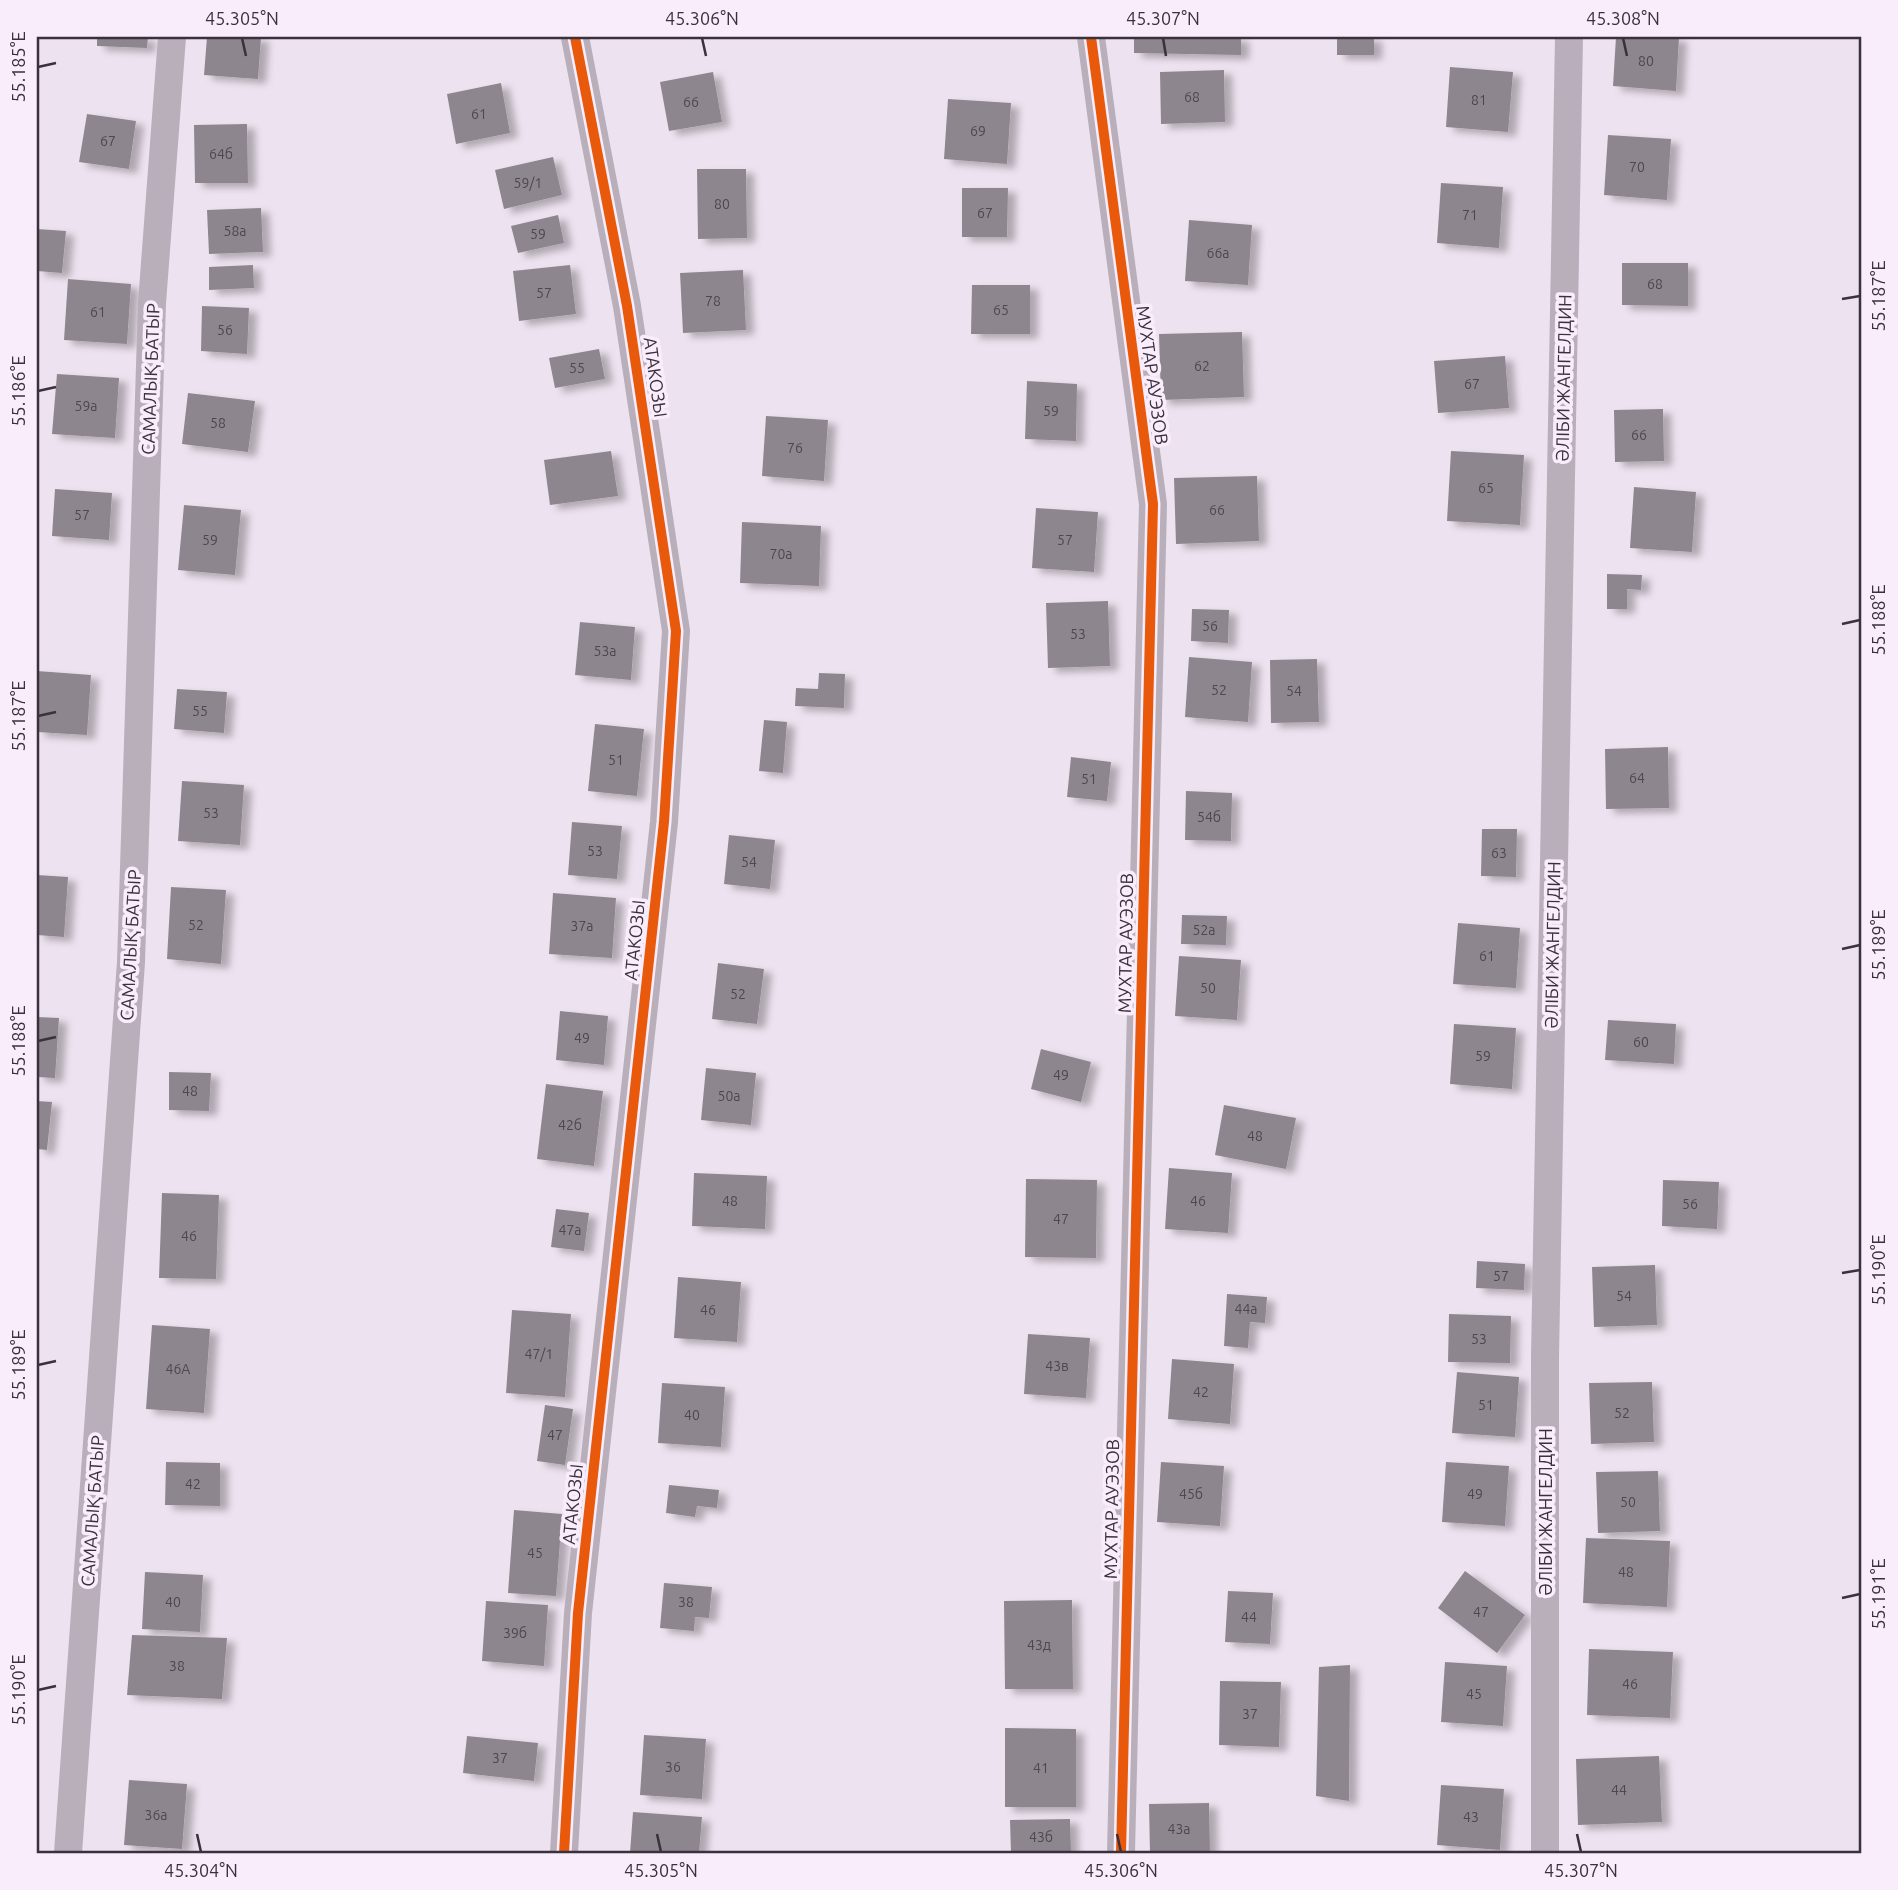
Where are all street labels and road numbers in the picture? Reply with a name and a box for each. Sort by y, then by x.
street label: ӘЛІБИ ЖАНГЕЛДИН [1552,294,1574,462]
street label: САМАЛЫҚ БАТЫР [137,303,163,455]
street label: МУХТАР АУЭЗОВ [1133,304,1173,446]
street label: АТАКОЗЫ [640,336,672,418]
street label: ӘЛІБИ ЖАНГЕЛДИН [1541,861,1563,1029]
street label: САМАЛЫҚ БАТЫР [116,869,144,1021]
street label: МУХТАР АУЭЗОВ [1114,873,1136,1013]
street label: АТАКОЗЫ [620,899,648,981]
street label: ӘЛІБИ ЖАНГЕЛДИН [1535,1428,1555,1596]
street label: САМАЛЫҚ БАТЫР [77,1434,107,1587]
street label: МУХТАР АУЭЗОВ [1100,1439,1122,1579]
street label: АТАКОЗЫ [558,1463,586,1545]

